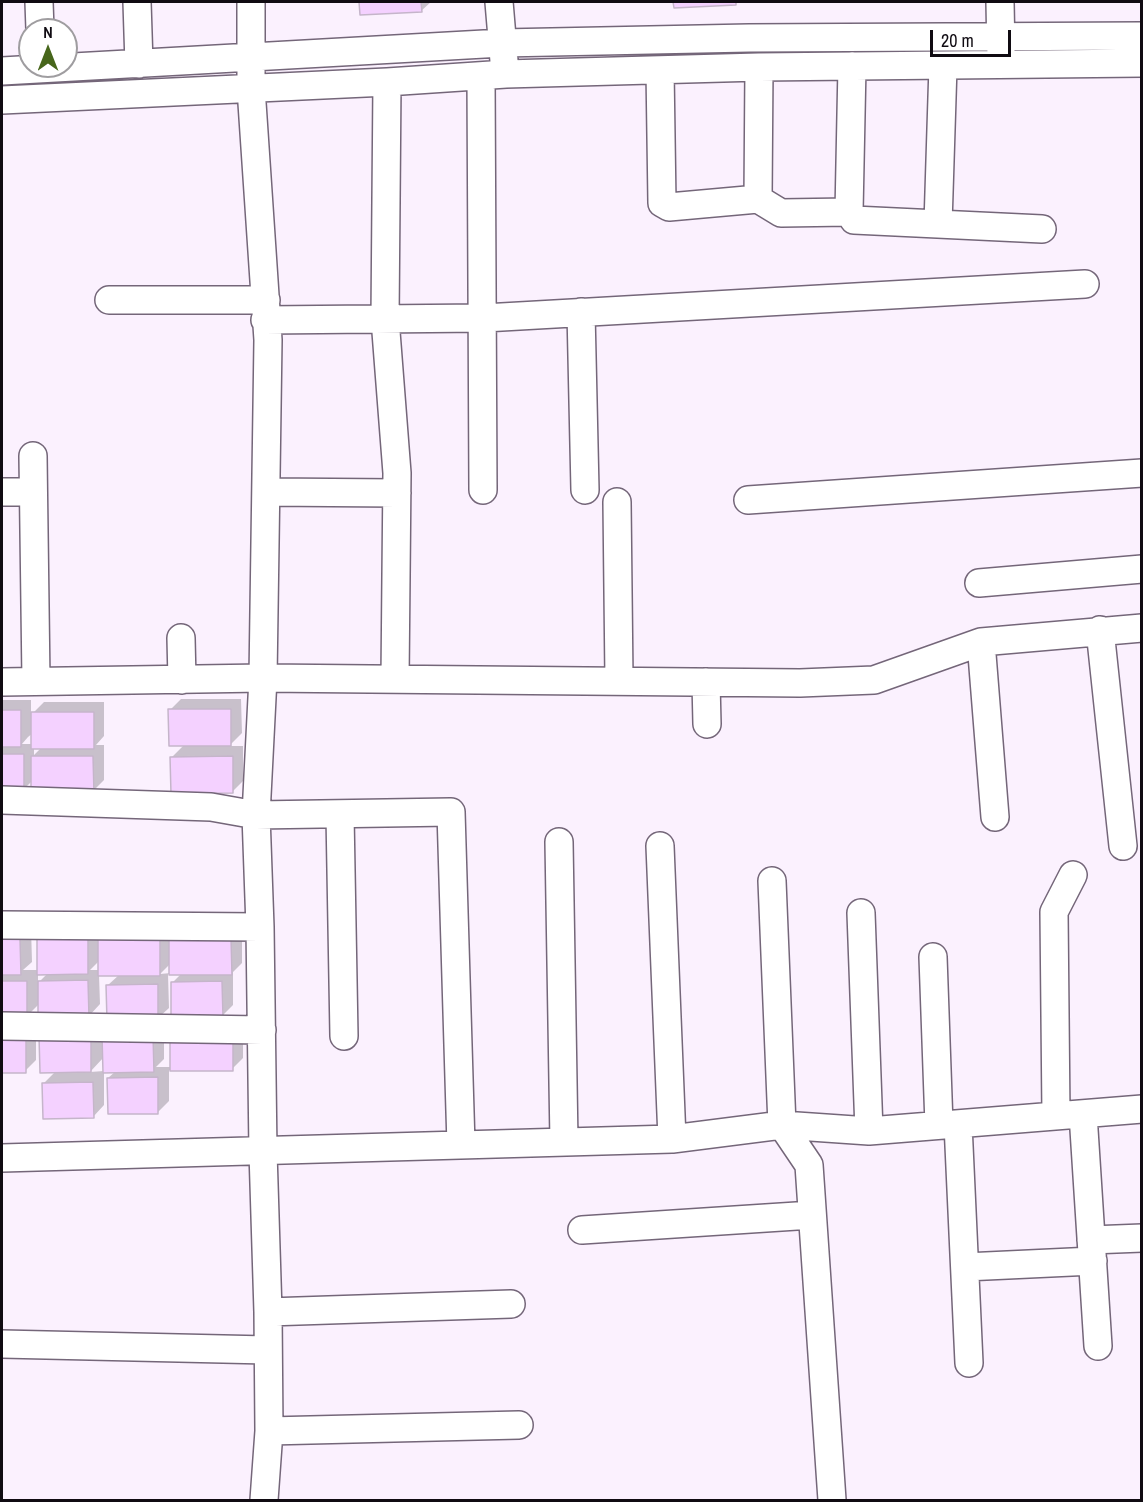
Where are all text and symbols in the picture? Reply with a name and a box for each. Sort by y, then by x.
north arrow [18,18,78,78]
scale bar [933,18,1014,56]
text: N [43,21,53,43]
text: 20 m [941,28,974,53]

